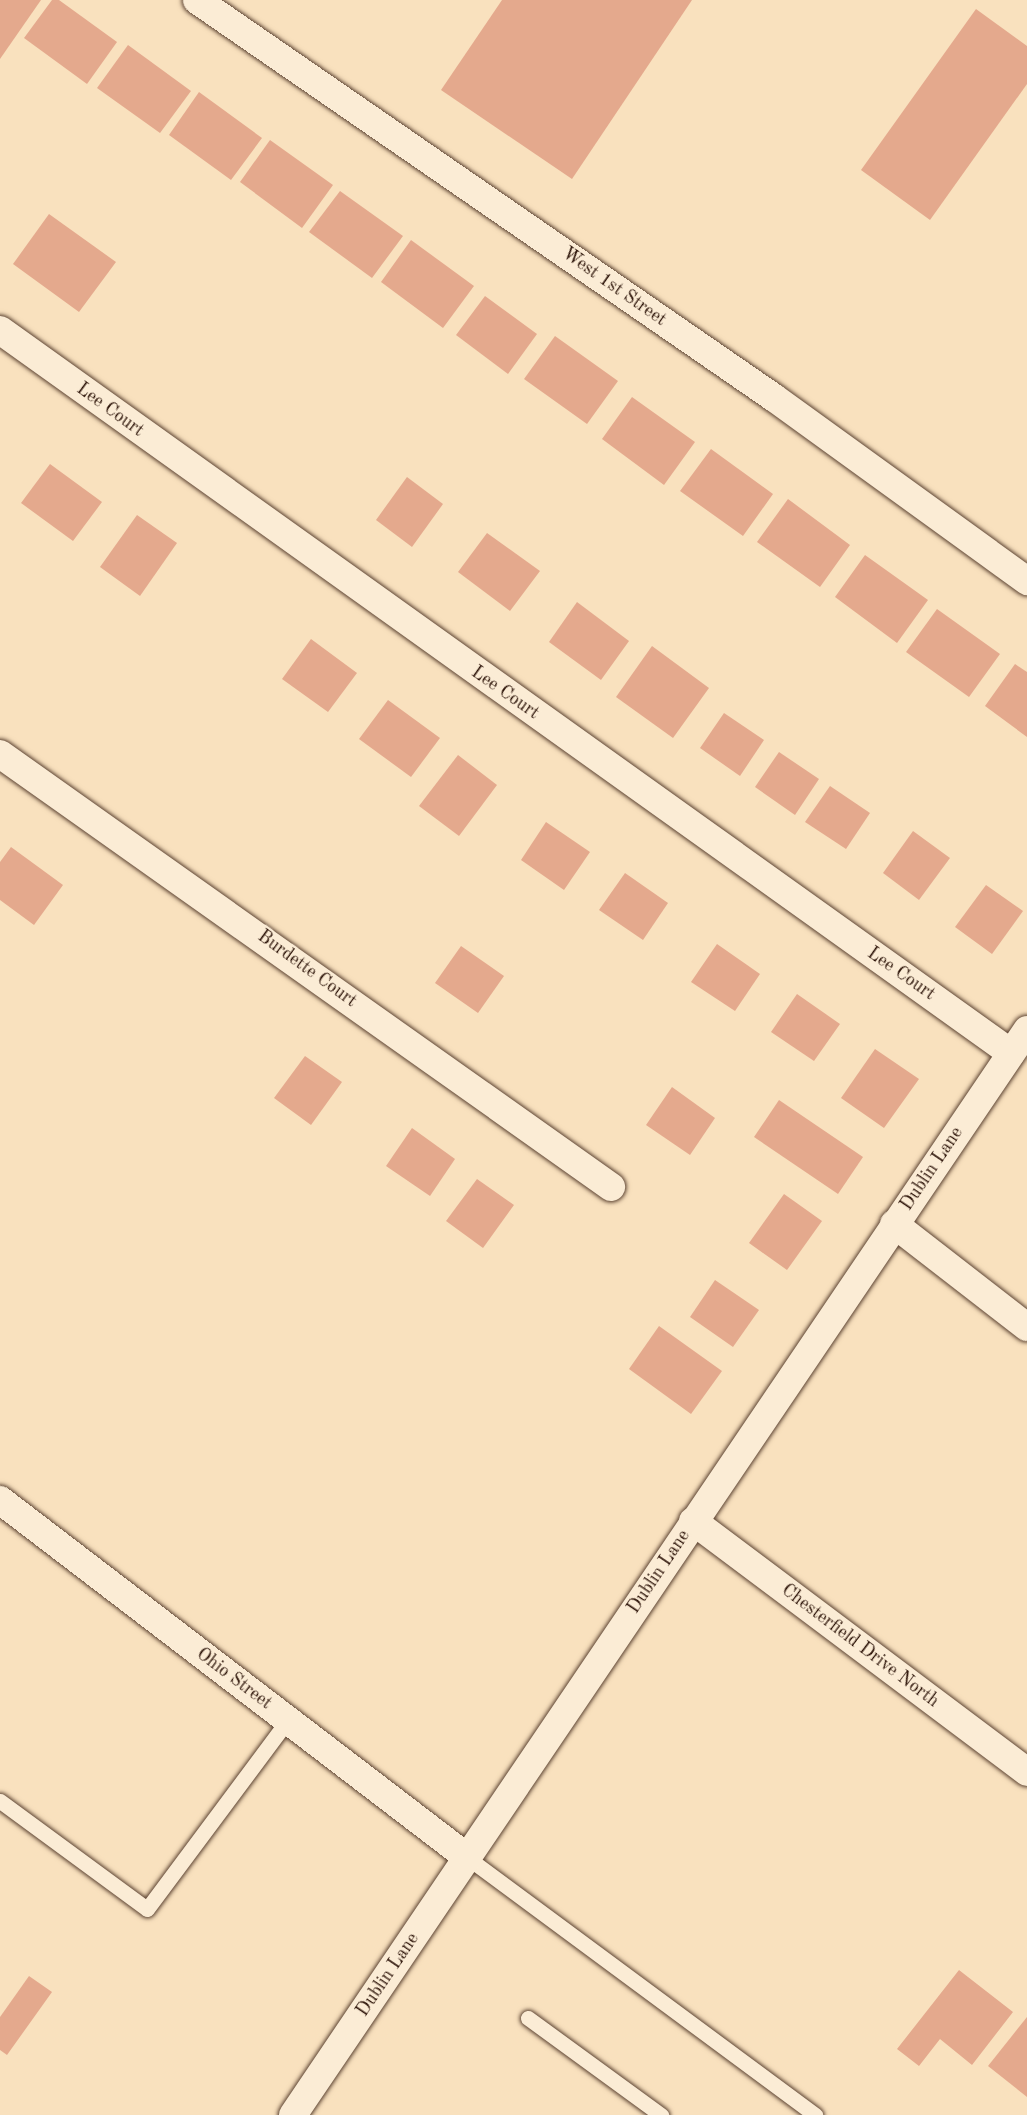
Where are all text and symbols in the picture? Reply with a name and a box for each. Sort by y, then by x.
street label: West 1st Street [558,243,670,331]
street label: Lee Court [72,378,148,442]
street label: Lee Court [467,662,543,724]
street label: Burdette Court [253,926,361,1012]
street label: Lee Court [863,943,939,1005]
street label: Dublin Lane [896,1123,968,1215]
street label: Dublin Lane [623,1526,695,1618]
street label: Chesterfield Drive North [777,1580,943,1712]
street label: Ohio Street [192,1644,276,1714]
street label: Dublin Lane [352,1929,424,2021]

